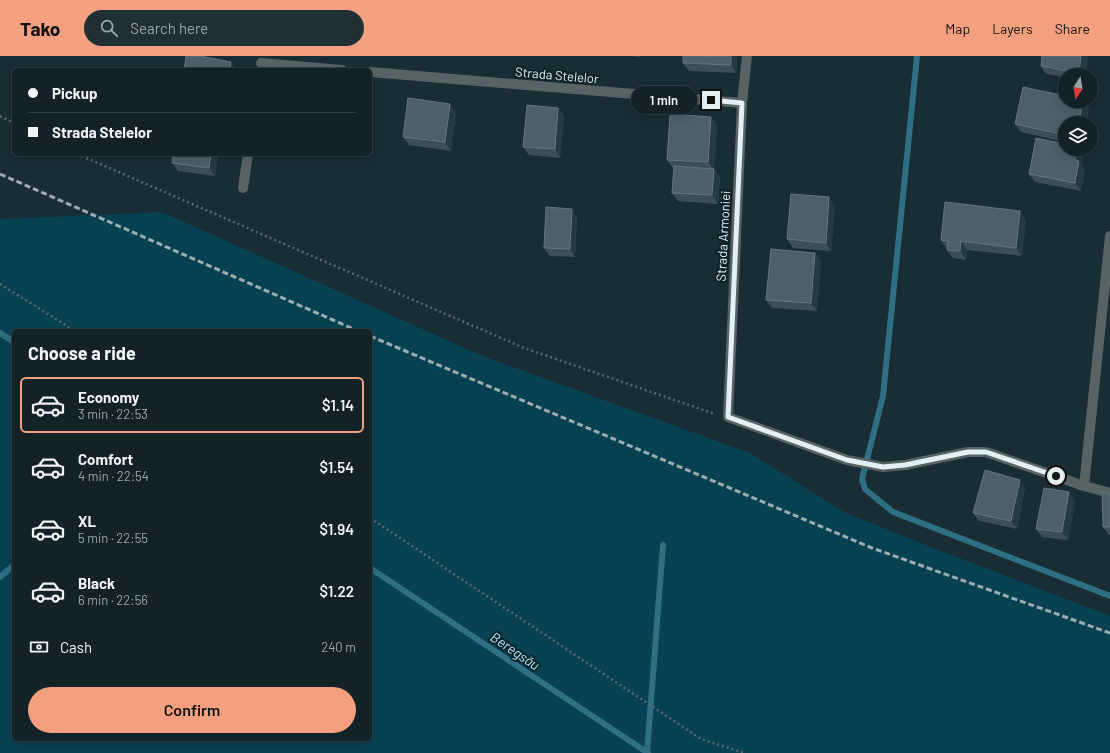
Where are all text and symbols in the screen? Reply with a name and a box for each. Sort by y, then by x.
search box [84,10,364,46]
text: Tako [20,17,60,40]
icon: search [98,17,120,39]
text: Search here [130,19,208,37]
text: Map [945,20,970,37]
text: Layers [992,20,1033,37]
text: Share [1055,20,1090,37]
street label: Strada Stelelor [515,63,600,87]
north arrow [1058,68,1098,108]
map controls [1058,68,1098,156]
text: Pickup [52,84,98,102]
callout: 1 min [631,86,697,114]
route end [702,91,720,109]
text: 1 min [650,92,678,108]
button: layers [1058,116,1098,156]
text: Strada Stelelor [52,123,152,141]
street label: Strada Armoniei [713,190,733,282]
text: Choose a ride [28,342,136,364]
icon: car [30,387,66,423]
text: Economy [78,388,139,406]
text: $1.14 [322,396,354,414]
text: 3 min · 22:53 [78,406,148,422]
icon: car [30,449,66,485]
text: Comfort [78,450,133,468]
text: $1.54 [319,458,354,476]
route start [1047,467,1065,485]
text: 4 min · 22:54 [78,468,149,484]
icon: car [30,511,66,547]
text: XL [78,512,96,530]
text: $1.94 [319,520,354,538]
text: 5 min · 22:55 [78,530,148,546]
icon: car [30,573,66,609]
text: Black [78,574,115,592]
text: $1.22 [320,582,354,600]
text: 6 min · 22:56 [78,592,148,608]
water label: Beregsău [487,628,543,673]
icon: cash [28,636,50,658]
text: Cash [60,638,92,656]
text: 240 m [321,639,356,655]
button: Confirm [28,687,356,733]

